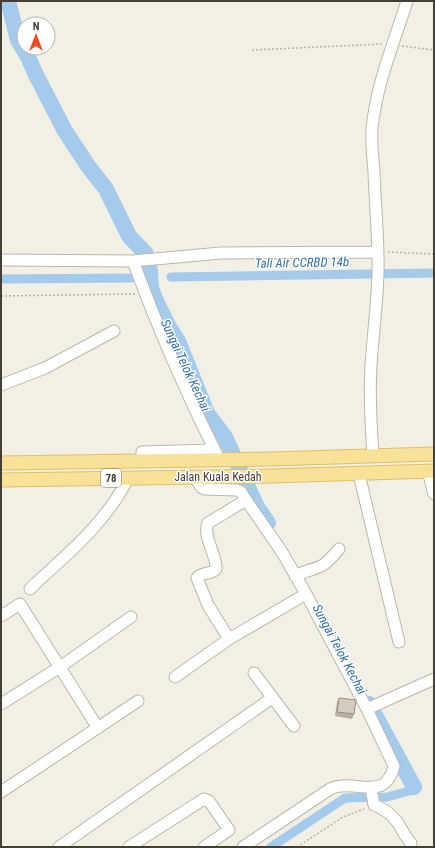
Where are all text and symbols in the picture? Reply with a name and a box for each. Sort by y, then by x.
north arrow [16,16,56,56]
text: N [33,20,40,33]
water label: Tali Air CCRBD 14b [255,254,349,271]
water label: Sungai Telok Kechai [158,317,213,414]
road number: 78 [101,469,121,487]
street label: Jalan Kuala Kedah [174,470,262,484]
water label: Sungai Telok Kechai [310,602,370,697]

